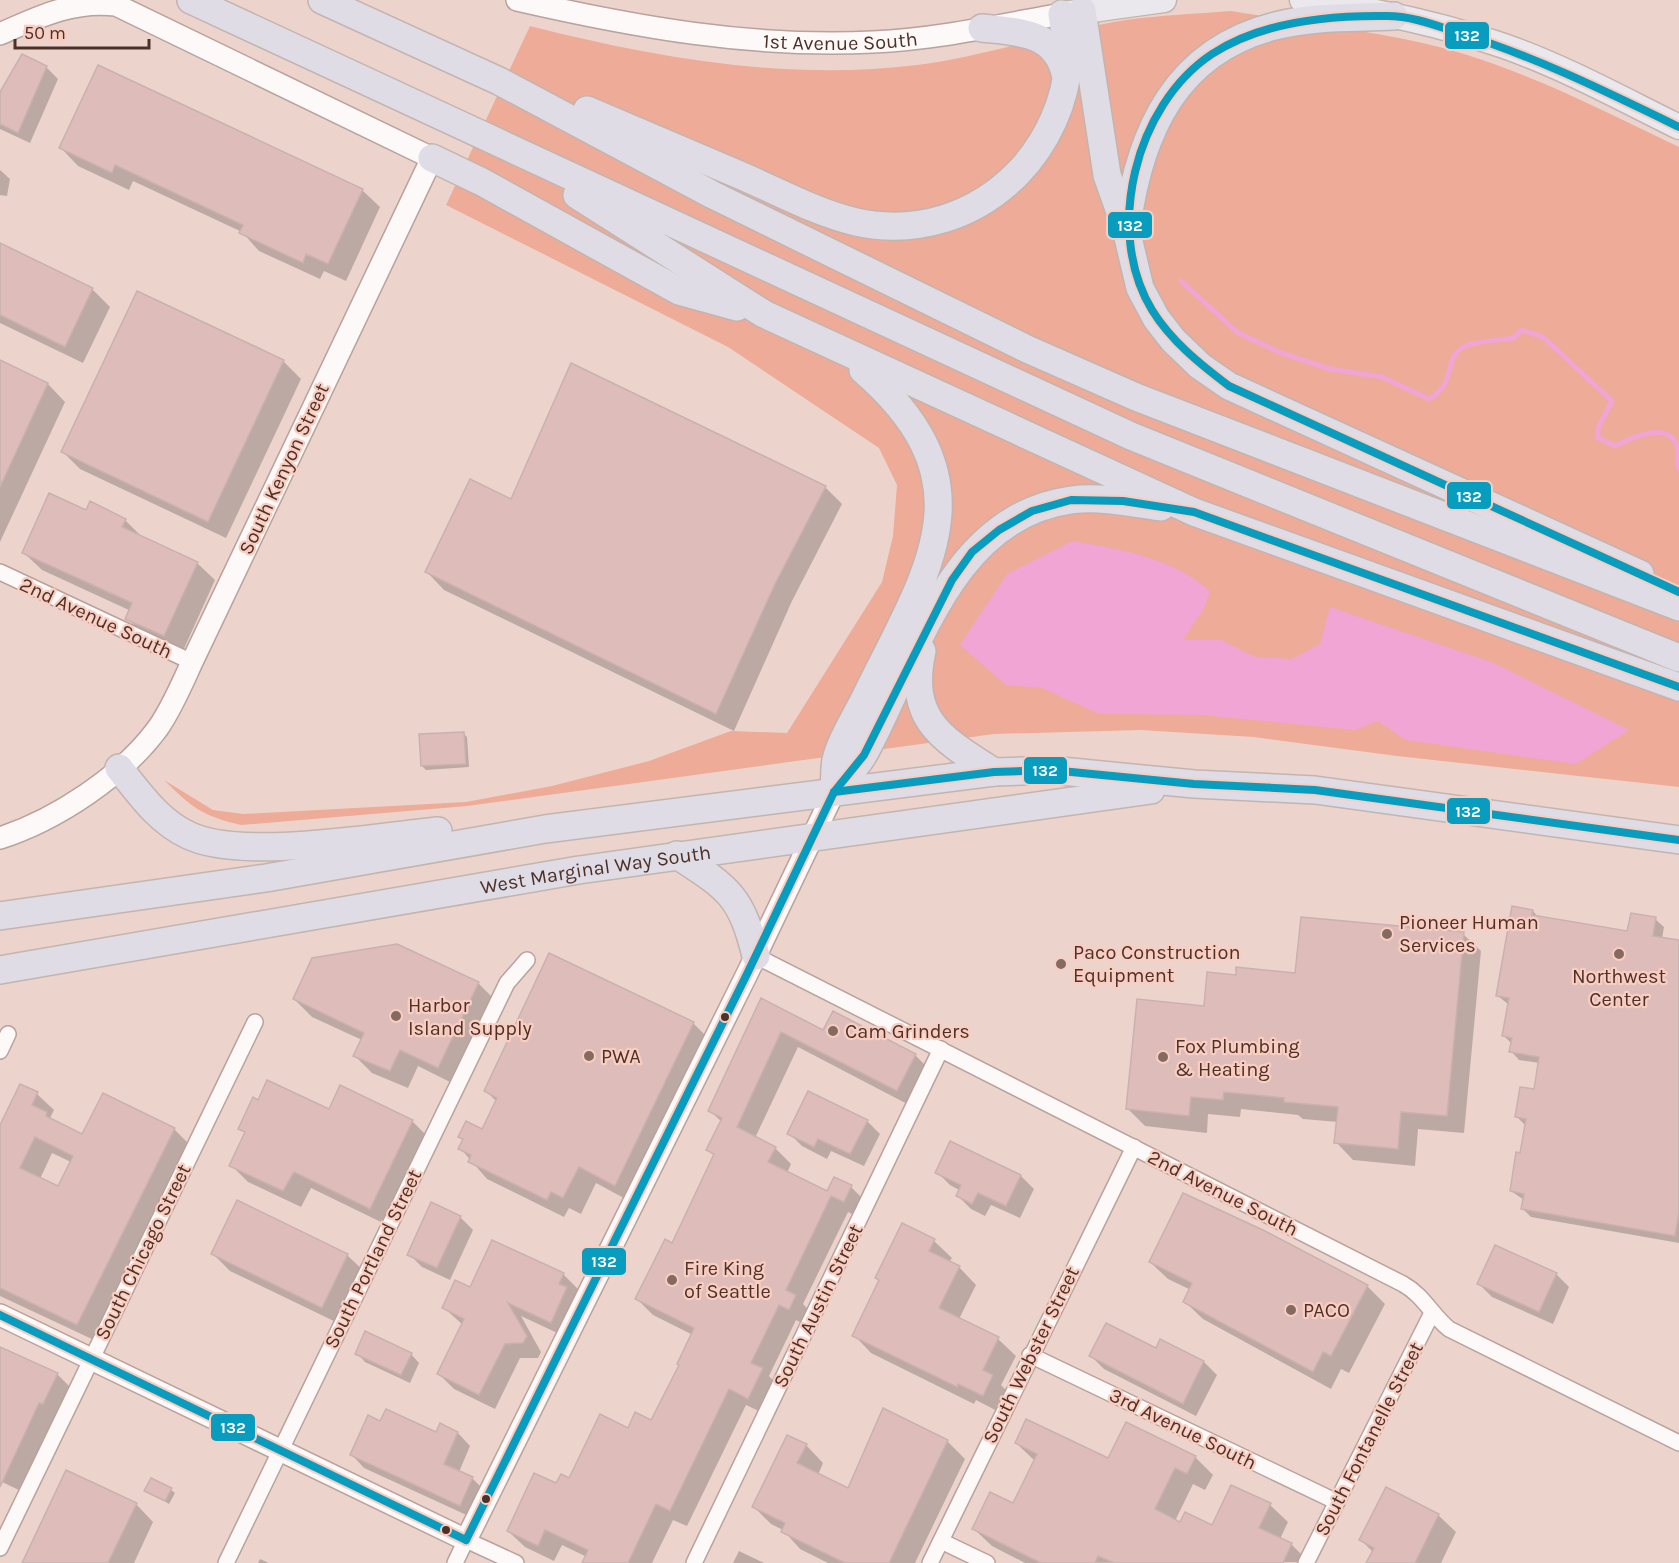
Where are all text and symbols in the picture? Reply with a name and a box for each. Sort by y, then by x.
scale bar [15,12,148,50]
line badge: 132 [1444,21,1490,50]
text: 50 m [24,22,66,44]
text: 132 [1454,26,1480,45]
street label: 1st Avenue South [762,27,919,55]
line badge: 132 [1107,211,1153,239]
text: 132 [1117,216,1143,235]
street label: South Kenyon Street [234,379,334,558]
line badge: 132 [1446,481,1492,510]
text: 132 [1456,487,1482,506]
street label: 2nd Avenue South [16,573,176,663]
line badge: 132 [1023,756,1068,785]
text: 132 [1032,761,1058,780]
line badge: 132 [1446,797,1491,825]
text: 132 [1455,802,1481,821]
street label: West Marginal Way South [478,840,712,898]
place label: Pioneer Human Services [1399,911,1539,957]
marker: Pioneer Human Services [1380,927,1394,941]
place label: Paco Construction Equipment [1073,941,1241,987]
marker: Northwest Center [1612,947,1626,961]
marker: Paco Construction Equipment [1054,957,1068,971]
place label: Northwest Center [1572,965,1667,1011]
place label: Harbor Island Supply [408,994,532,1040]
marker: Harbor Island Supply [389,1009,403,1023]
unlabelled marker [719,1011,731,1023]
place label: Cam Grinders [845,1020,970,1043]
marker: Cam Grinders [826,1024,840,1038]
place label: Fox Plumbing & Heating [1175,1035,1300,1081]
place label: PWA [601,1045,641,1068]
marker: PWA [582,1049,596,1063]
marker: Fox Plumbing & Heating [1156,1050,1170,1064]
street label: 2nd Avenue South [1144,1145,1302,1241]
street label: South Chicago Street [90,1160,196,1344]
street label: South Portland Street [320,1165,427,1352]
street label: South Austin Street [768,1220,868,1391]
line badge: 132 [581,1247,627,1276]
text: 132 [591,1252,617,1271]
place label: Fire King of Seattle [684,1257,771,1303]
street label: South Webster Street [978,1262,1084,1447]
marker: Fire King of Seattle [665,1273,679,1287]
place label: PACO [1303,1299,1350,1322]
marker: PACO [1284,1303,1298,1317]
street label: South Fontanelle Street [1310,1338,1428,1540]
street label: 3rd Avenue South [1106,1383,1260,1475]
line badge: 132 [210,1413,256,1442]
text: 132 [220,1418,246,1437]
unlabelled marker [480,1493,492,1505]
unlabelled marker [440,1524,452,1536]

